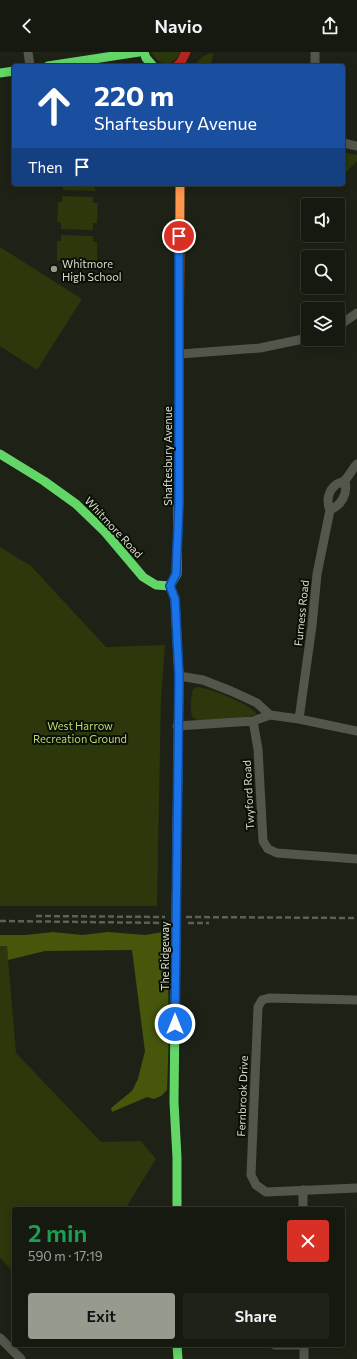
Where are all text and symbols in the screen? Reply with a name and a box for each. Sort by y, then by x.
icon: back [16,15,38,37]
text: Navio [154,15,203,37]
icon: share [319,15,341,37]
text: 220 m [94,78,174,112]
icon: ahead [28,80,80,132]
text: Shaftesbury Avenue [94,112,257,134]
icon: arrive [71,156,93,178]
text: Then [28,158,63,176]
map controls [301,198,345,346]
button: sound [301,198,345,242]
pin [162,219,196,253]
icon: arrive [168,225,190,247]
button: search [301,250,345,294]
place label: Whitmore High School [62,257,122,283]
marker: Whitmore High School [49,264,59,274]
button: layers [301,302,345,346]
street label: Shaftesbury Avenue [161,406,174,506]
street label: Whitmore Road [82,494,146,560]
street label: Furness Road [291,579,311,647]
park label: West Harrow Recreation Ground [33,719,127,745]
street label: Twyford Road [240,760,256,830]
street label: The Ridgeway [158,921,171,991]
position arrow [154,1003,196,1045]
street label: Fernbrook Drive [234,1055,250,1137]
text: 2 min [28,1218,87,1247]
button: close [287,1220,329,1262]
text: 590 m · 17:19 [28,1248,103,1264]
button: Exit [28,1293,175,1339]
button: Share [183,1293,329,1339]

